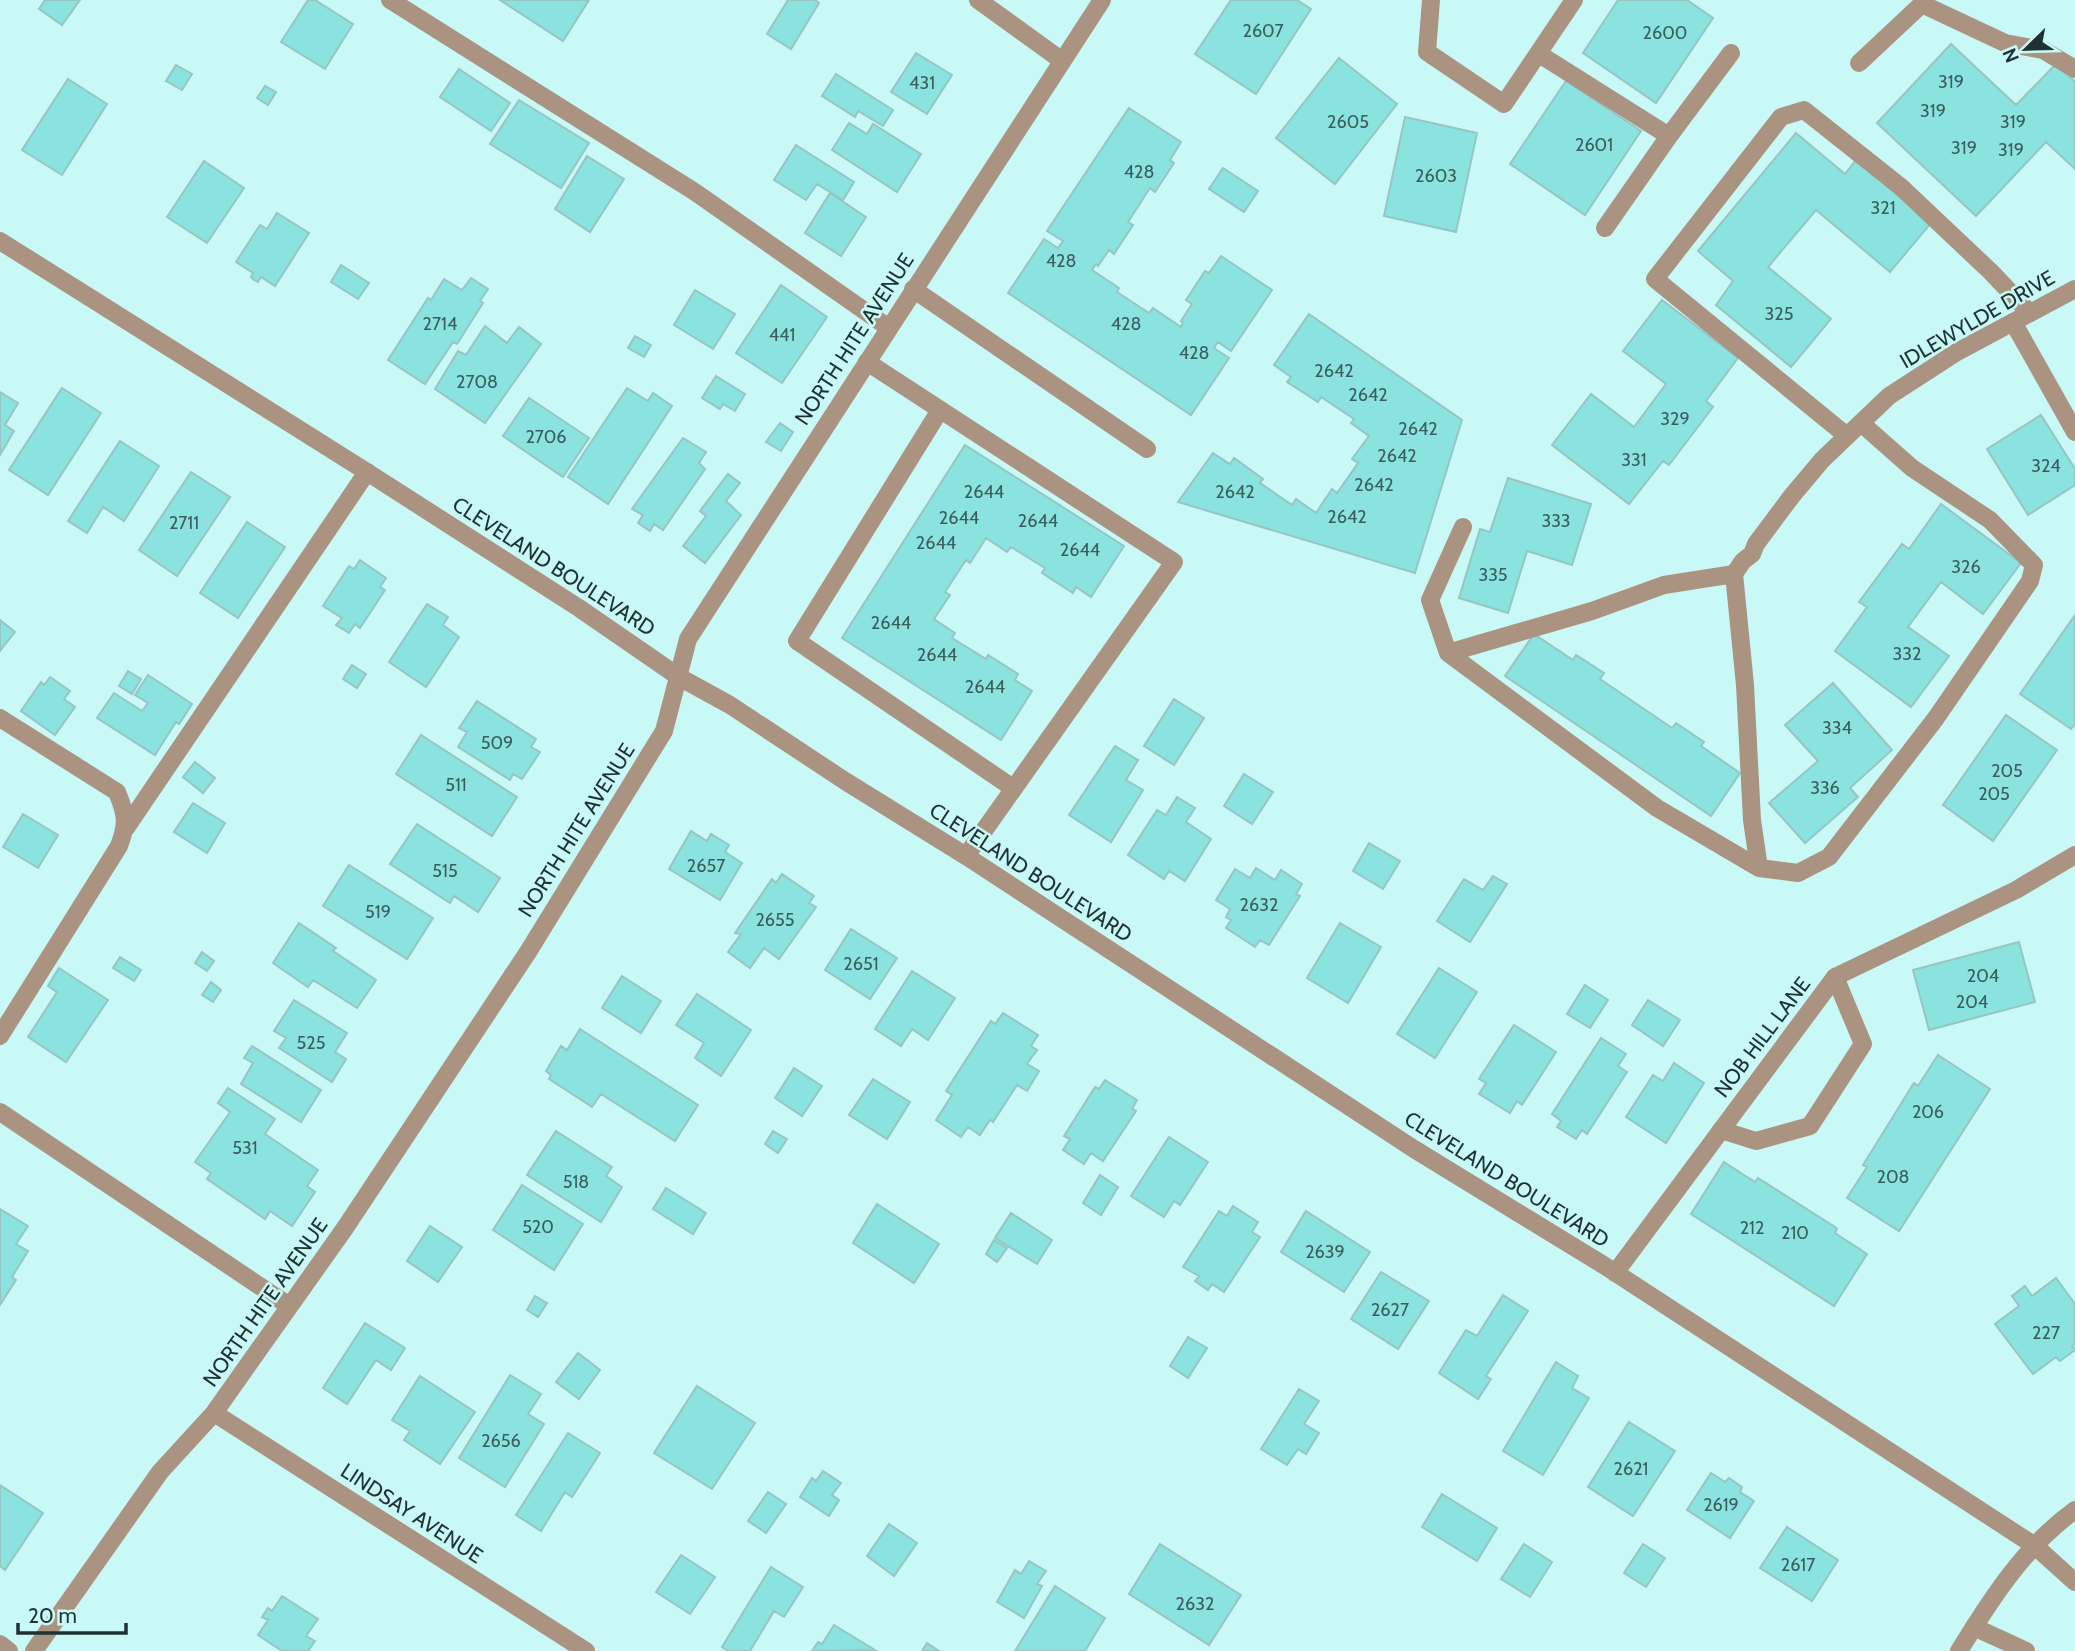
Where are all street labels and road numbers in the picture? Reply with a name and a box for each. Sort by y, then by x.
street label: NORTH HITE AVENUE [789,248,919,430]
street label: IDLEWYLDE DRIVE [1895,265,2059,373]
street label: CLEVELAND BOULEVARD [448,491,660,641]
street label: NORTH HITE AVENUE [512,739,640,921]
street label: CLEVELAND BOULEVARD [925,797,1137,947]
street label: NOB HILL LANE [1709,972,1815,1102]
street label: CLEVELAND BOULEVARD [1400,1106,1614,1252]
street label: NORTH HITE AVENUE [197,1213,333,1391]
street label: LINDSAY AVENUE [336,1458,488,1568]

